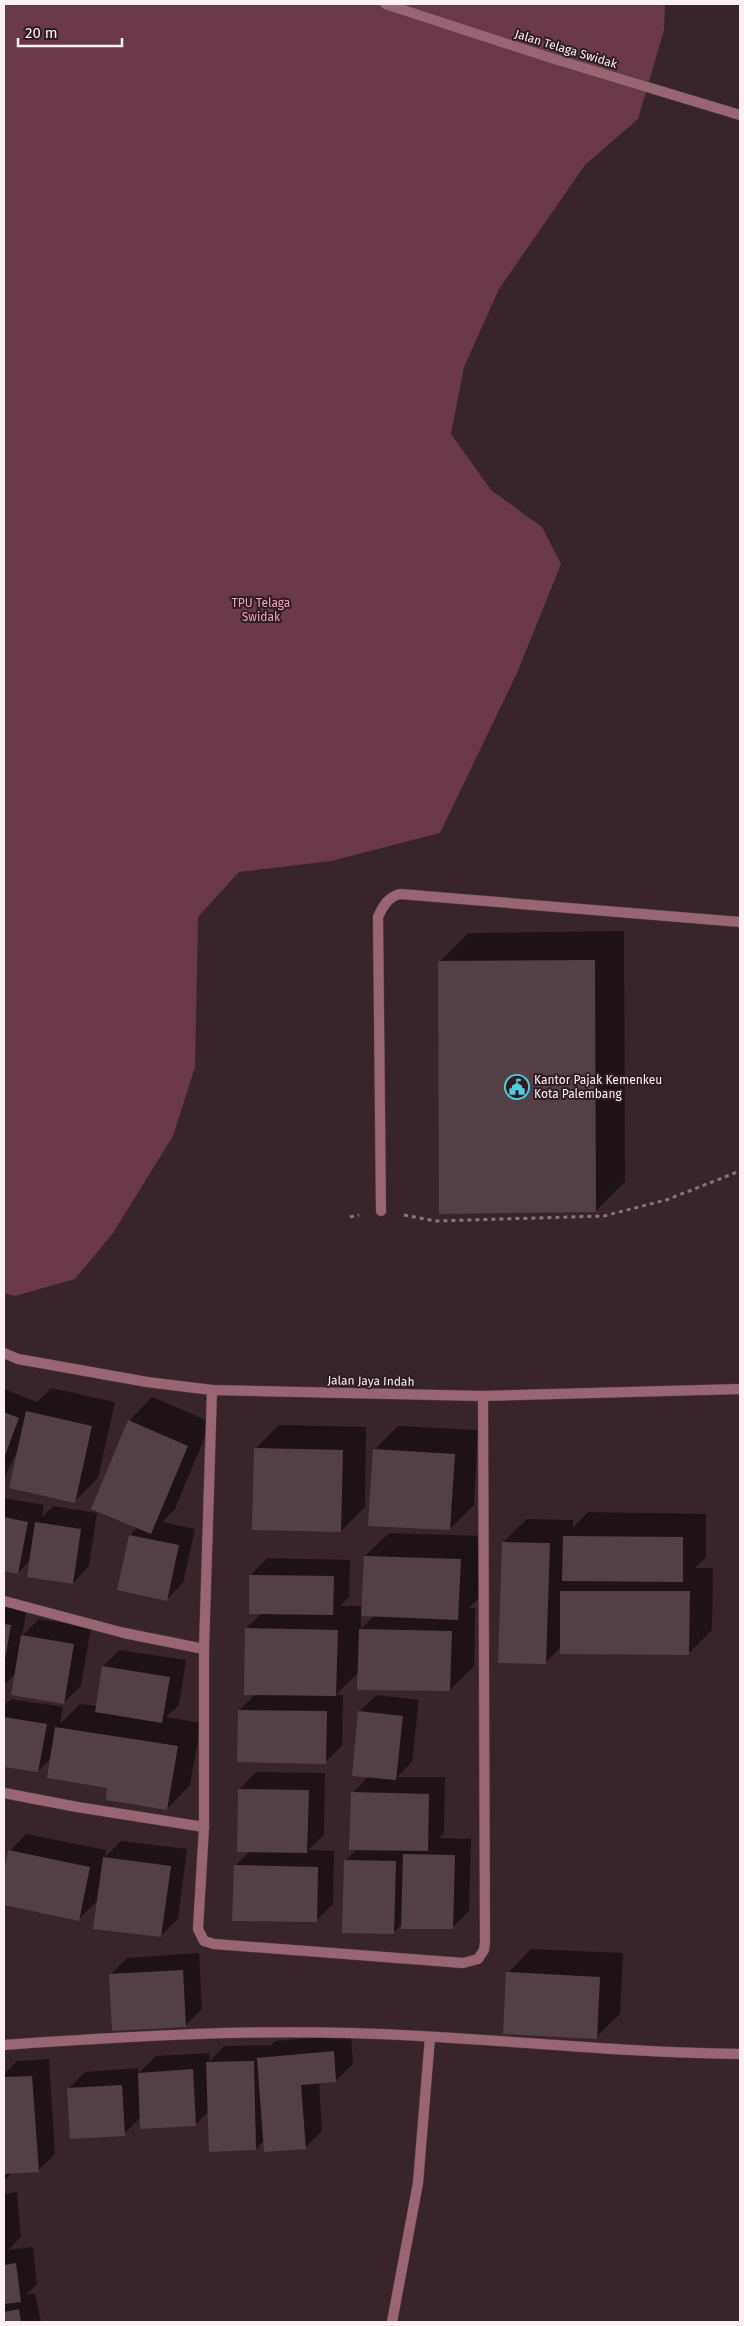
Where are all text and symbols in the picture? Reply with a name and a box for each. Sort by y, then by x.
scale bar [18,15,121,47]
text: 20 m [25,24,58,42]
street label: Jalan Telaga Swidak [513,27,620,71]
park label: TPU Telaga Swidak [232,596,290,624]
place label: Kantor Pajak Kemenkeu Kota Palembang [534,1073,662,1101]
public building icon: Kantor Pajak Kemenkeu Kota Palembang [504,1074,530,1100]
street label: Jalan Jaya Indah [327,1373,415,1389]

